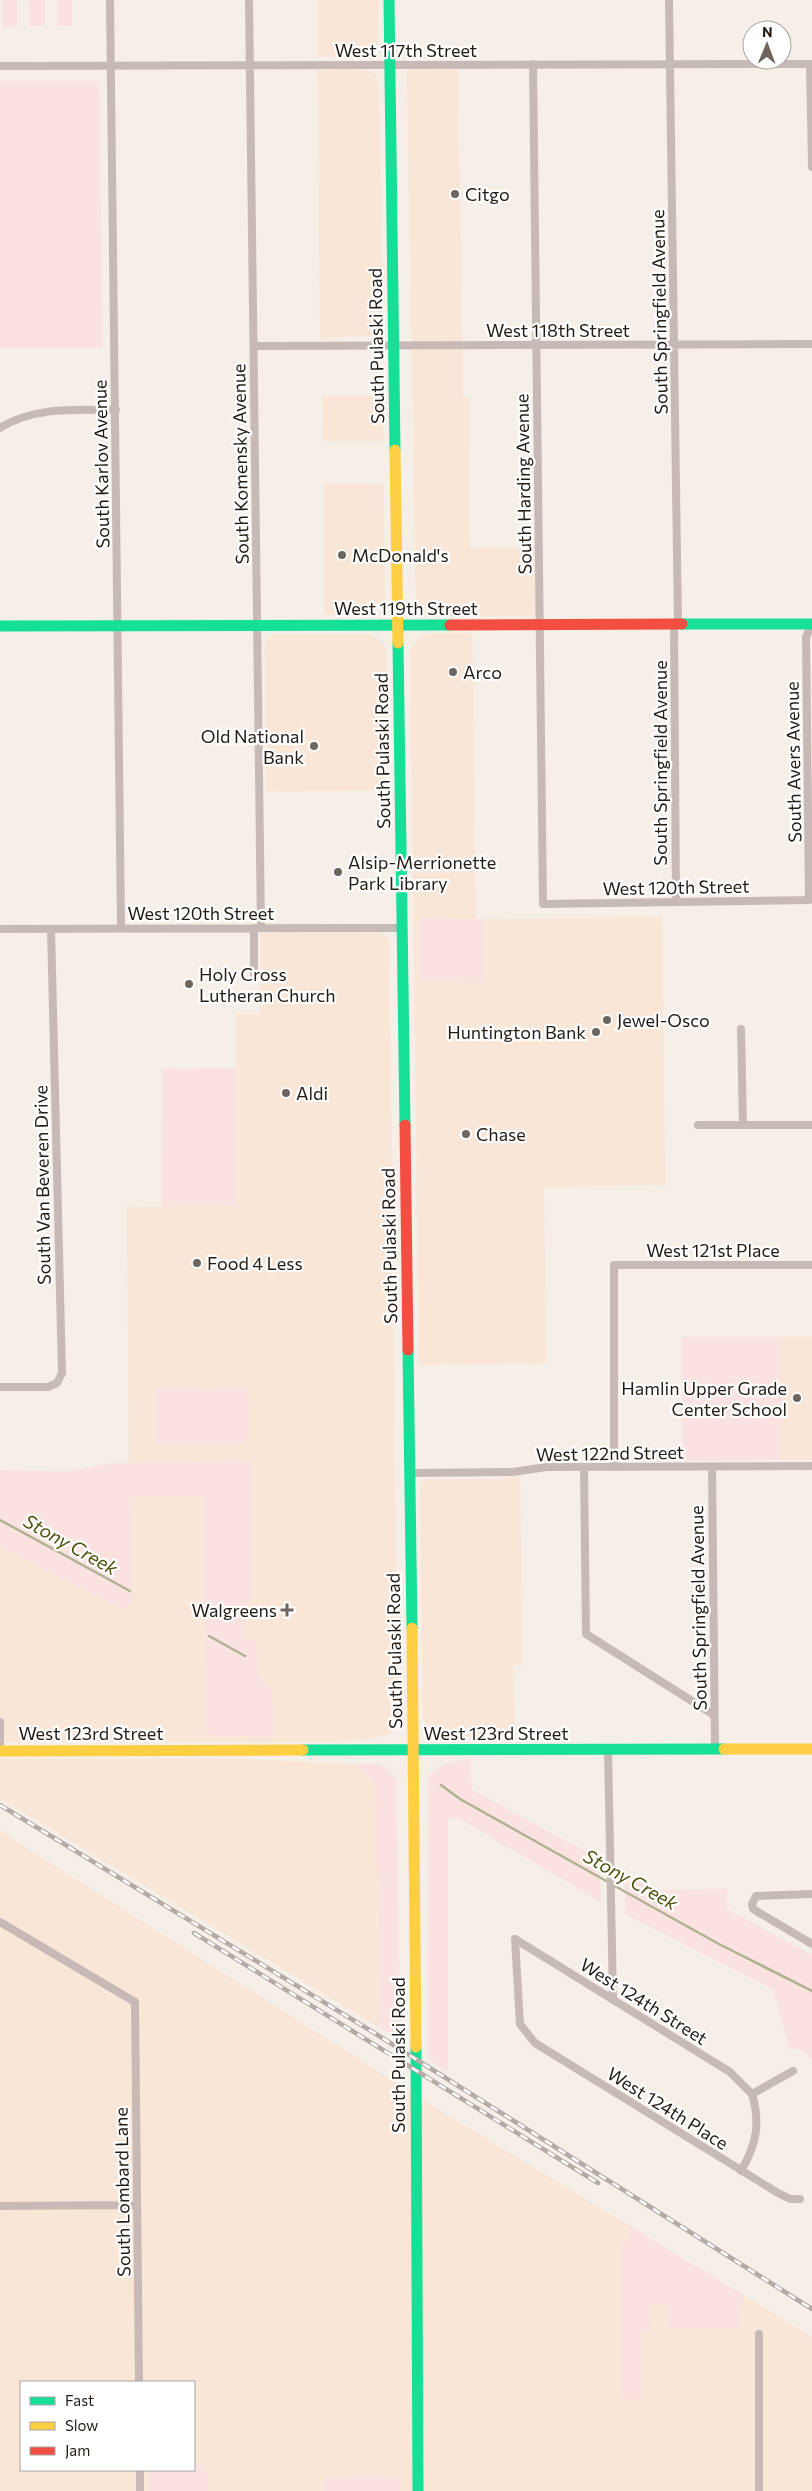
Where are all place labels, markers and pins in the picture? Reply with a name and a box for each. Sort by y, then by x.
place label: Citgo [465,183,510,205]
marker: Citgo [449,188,461,200]
place label: McDonald's [352,544,449,566]
marker: McDonald's [336,549,348,561]
place label: Arco [463,661,502,683]
marker: Arco [447,666,459,678]
place label: Old National Bank [201,725,304,768]
marker: Old National Bank [308,740,320,752]
place label: Alsip-Merrionette Park Library [348,851,496,894]
marker: Alsip-Merrionette Park Library [332,866,344,878]
place label: Holy Cross Lutheran Church [199,963,336,1006]
marker: Holy Cross Lutheran Church [183,978,195,990]
place label: Jewel-Osco [617,1009,710,1031]
marker: Jewel-Osco [601,1014,613,1026]
place label: Huntington Bank [447,1021,586,1043]
marker: Huntington Bank [590,1026,602,1038]
place label: Aldi [296,1082,328,1104]
marker: Aldi [280,1087,292,1099]
place label: Chase [476,1123,526,1145]
marker: Chase [460,1128,472,1140]
place label: Food 4 Less [207,1252,303,1274]
marker: Food 4 Less [191,1257,203,1269]
place label: Hamlin Upper Grade Center School [621,1377,787,1420]
marker: Hamlin Upper Grade Center School [791,1392,803,1404]
place label: Walgreens [191,1599,277,1621]
marker: Walgreens [281,1604,293,1616]

